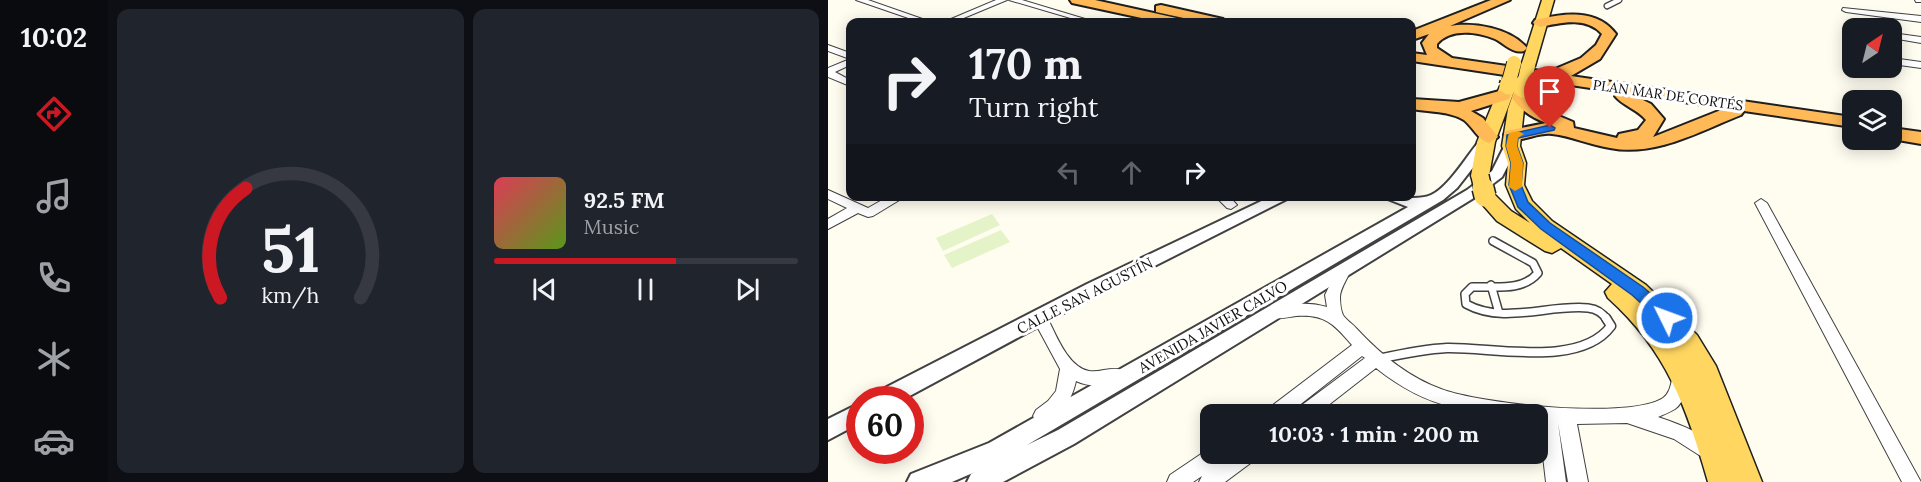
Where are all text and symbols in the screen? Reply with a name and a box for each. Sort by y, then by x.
north arrow [1842,18,1902,78]
map controls [1842,18,1902,150]
text: 10:02 [21,20,87,54]
text: 170 m [969,37,1082,91]
icon: right [870,42,948,120]
pin [1524,66,1575,128]
icon: arrive [1533,75,1566,108]
street label: PLAN MAR DE CORTÉS [1592,76,1744,114]
text: Turn right [969,90,1098,124]
button: layers [1842,90,1902,150]
icon: directions [33,93,75,135]
icon: left [1052,156,1085,189]
icon: ahead [1115,156,1148,189]
icon: right [1178,156,1211,189]
icon: music [33,175,75,217]
text: 92.5 FM [584,186,665,214]
text: 51 [261,209,320,289]
text: Music [584,214,639,239]
street label: CALLE SAN AGUSTÍN [1014,253,1156,338]
icon: phone [33,257,75,299]
icon: previous [528,273,561,306]
icon: pause [629,273,662,306]
icon: next [731,273,764,306]
street label: AVENIDA JAVIER CALVO [1134,276,1291,378]
text: km/h [261,281,319,309]
position arrow [1635,286,1699,350]
icon: climate [33,338,75,380]
speed limit sign: 60 [846,386,924,464]
icon: car [33,420,75,462]
text: 10:03 · 1 min · 200 m [1269,420,1479,448]

